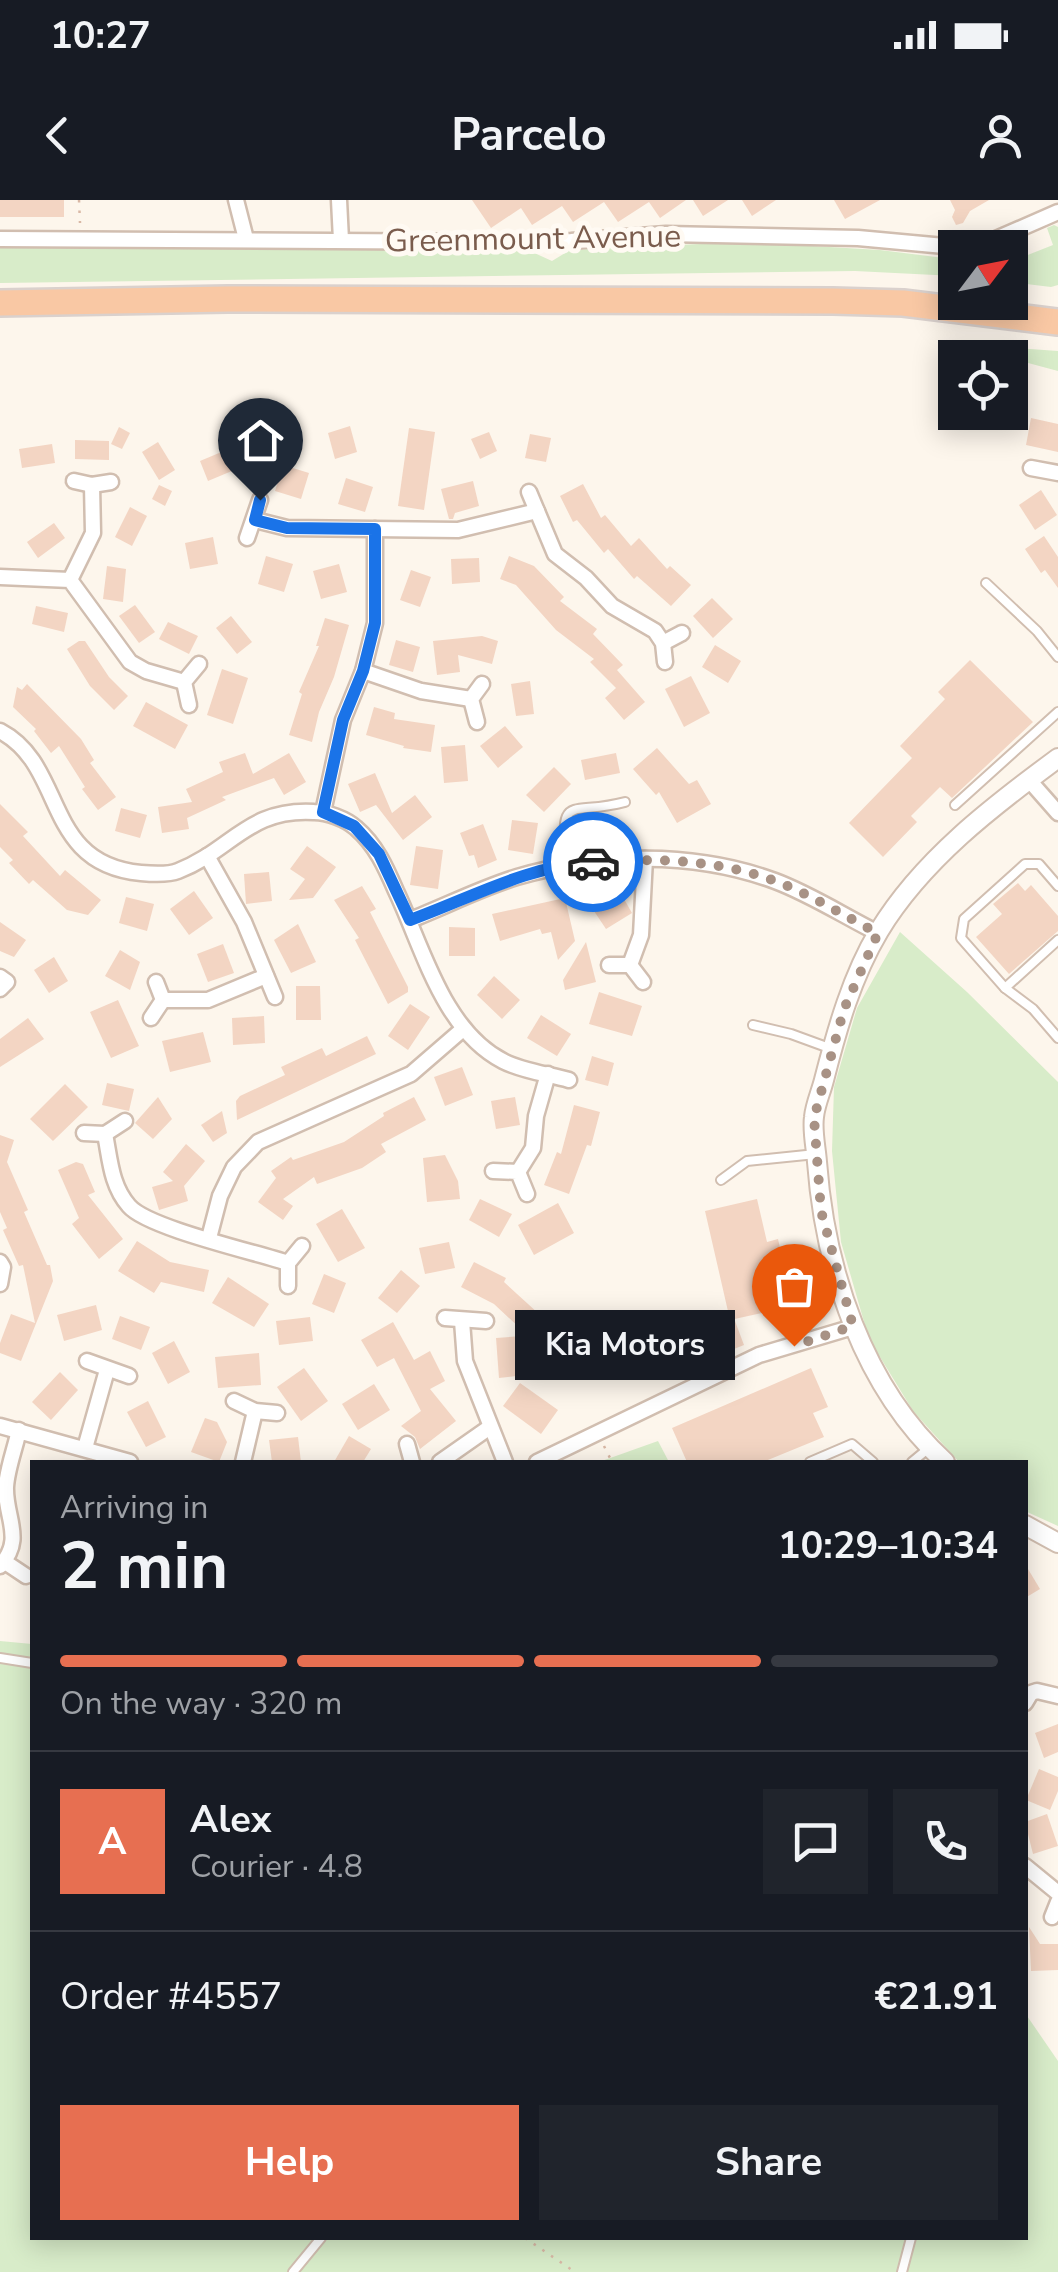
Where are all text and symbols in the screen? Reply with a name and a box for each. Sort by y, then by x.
text: 10:27 [50,10,151,61]
text: Parcelo [451,105,607,166]
icon: back [30,108,85,163]
icon: person [973,108,1028,163]
street label: Greenmount Avenue [384,214,682,263]
north arrow [938,230,1028,320]
map controls [938,230,1028,430]
button: locate [938,340,1028,430]
pin [218,398,303,501]
icon: home [233,413,288,468]
courier [543,812,643,912]
icon: car [566,835,621,890]
pin [752,1244,837,1347]
icon: bag [767,1259,822,1314]
callout: Kia Motors [514,1311,734,1381]
text: Kia Motors [545,1323,705,1366]
text: Arriving in [60,1486,208,1529]
text: 10:29–10:34 [778,1520,998,1571]
text: 2 min [60,1522,228,1611]
text: On the way · 320 m [60,1682,342,1725]
button: chat [763,1789,868,1894]
button: phone [893,1789,998,1894]
text: Alex [190,1794,271,1845]
text: A [98,1816,127,1867]
text: Courier · 4.8 [190,1845,363,1888]
text: Order #4557 [60,1971,282,2022]
text: €21.91 [875,1971,998,2022]
button: Help [60,2105,519,2220]
button: Share [539,2105,998,2220]

